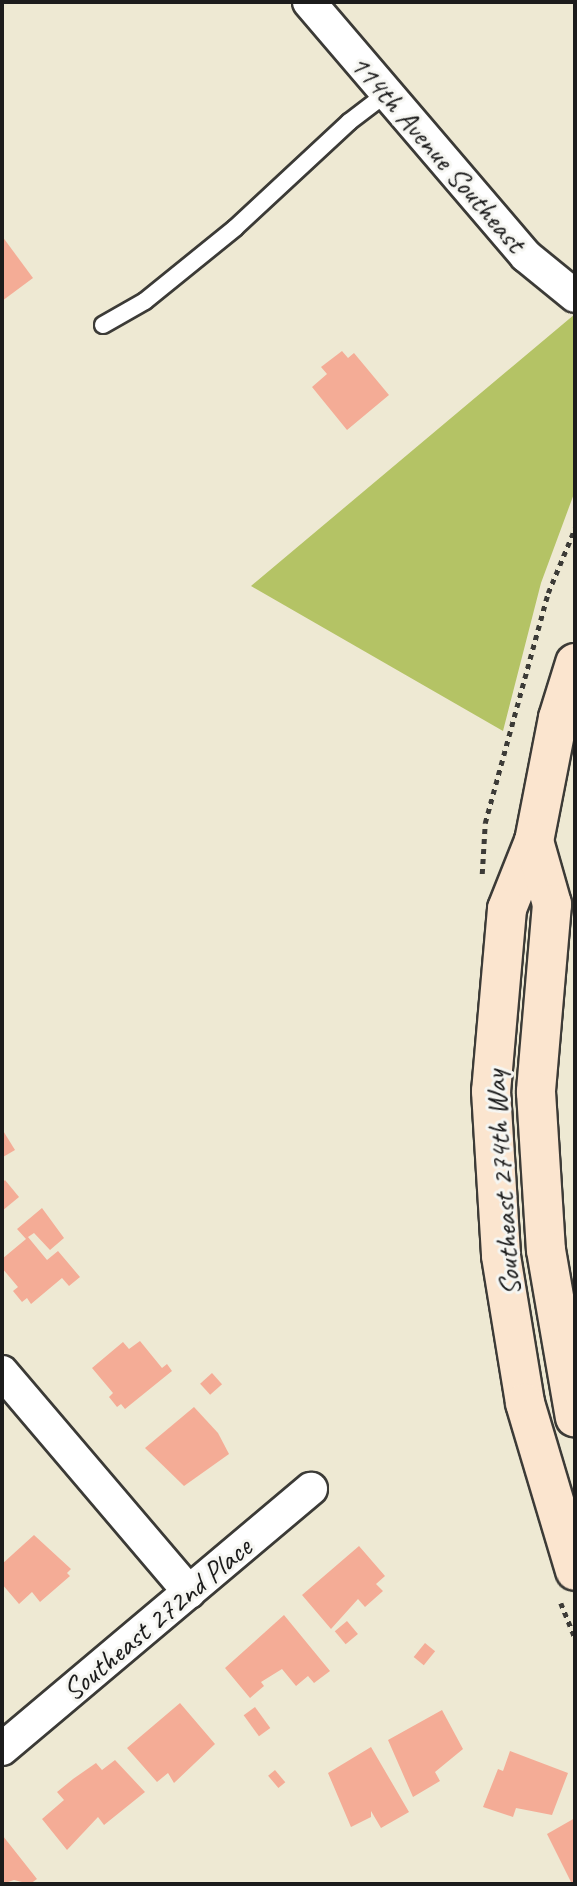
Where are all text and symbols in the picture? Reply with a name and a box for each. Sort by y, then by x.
street label: 114th Avenue Southeast [342,47,534,259]
street label: Southeast 274th Way [476,1069,528,1297]
street label: Southeast 272nd Place [55,1530,259,1708]

